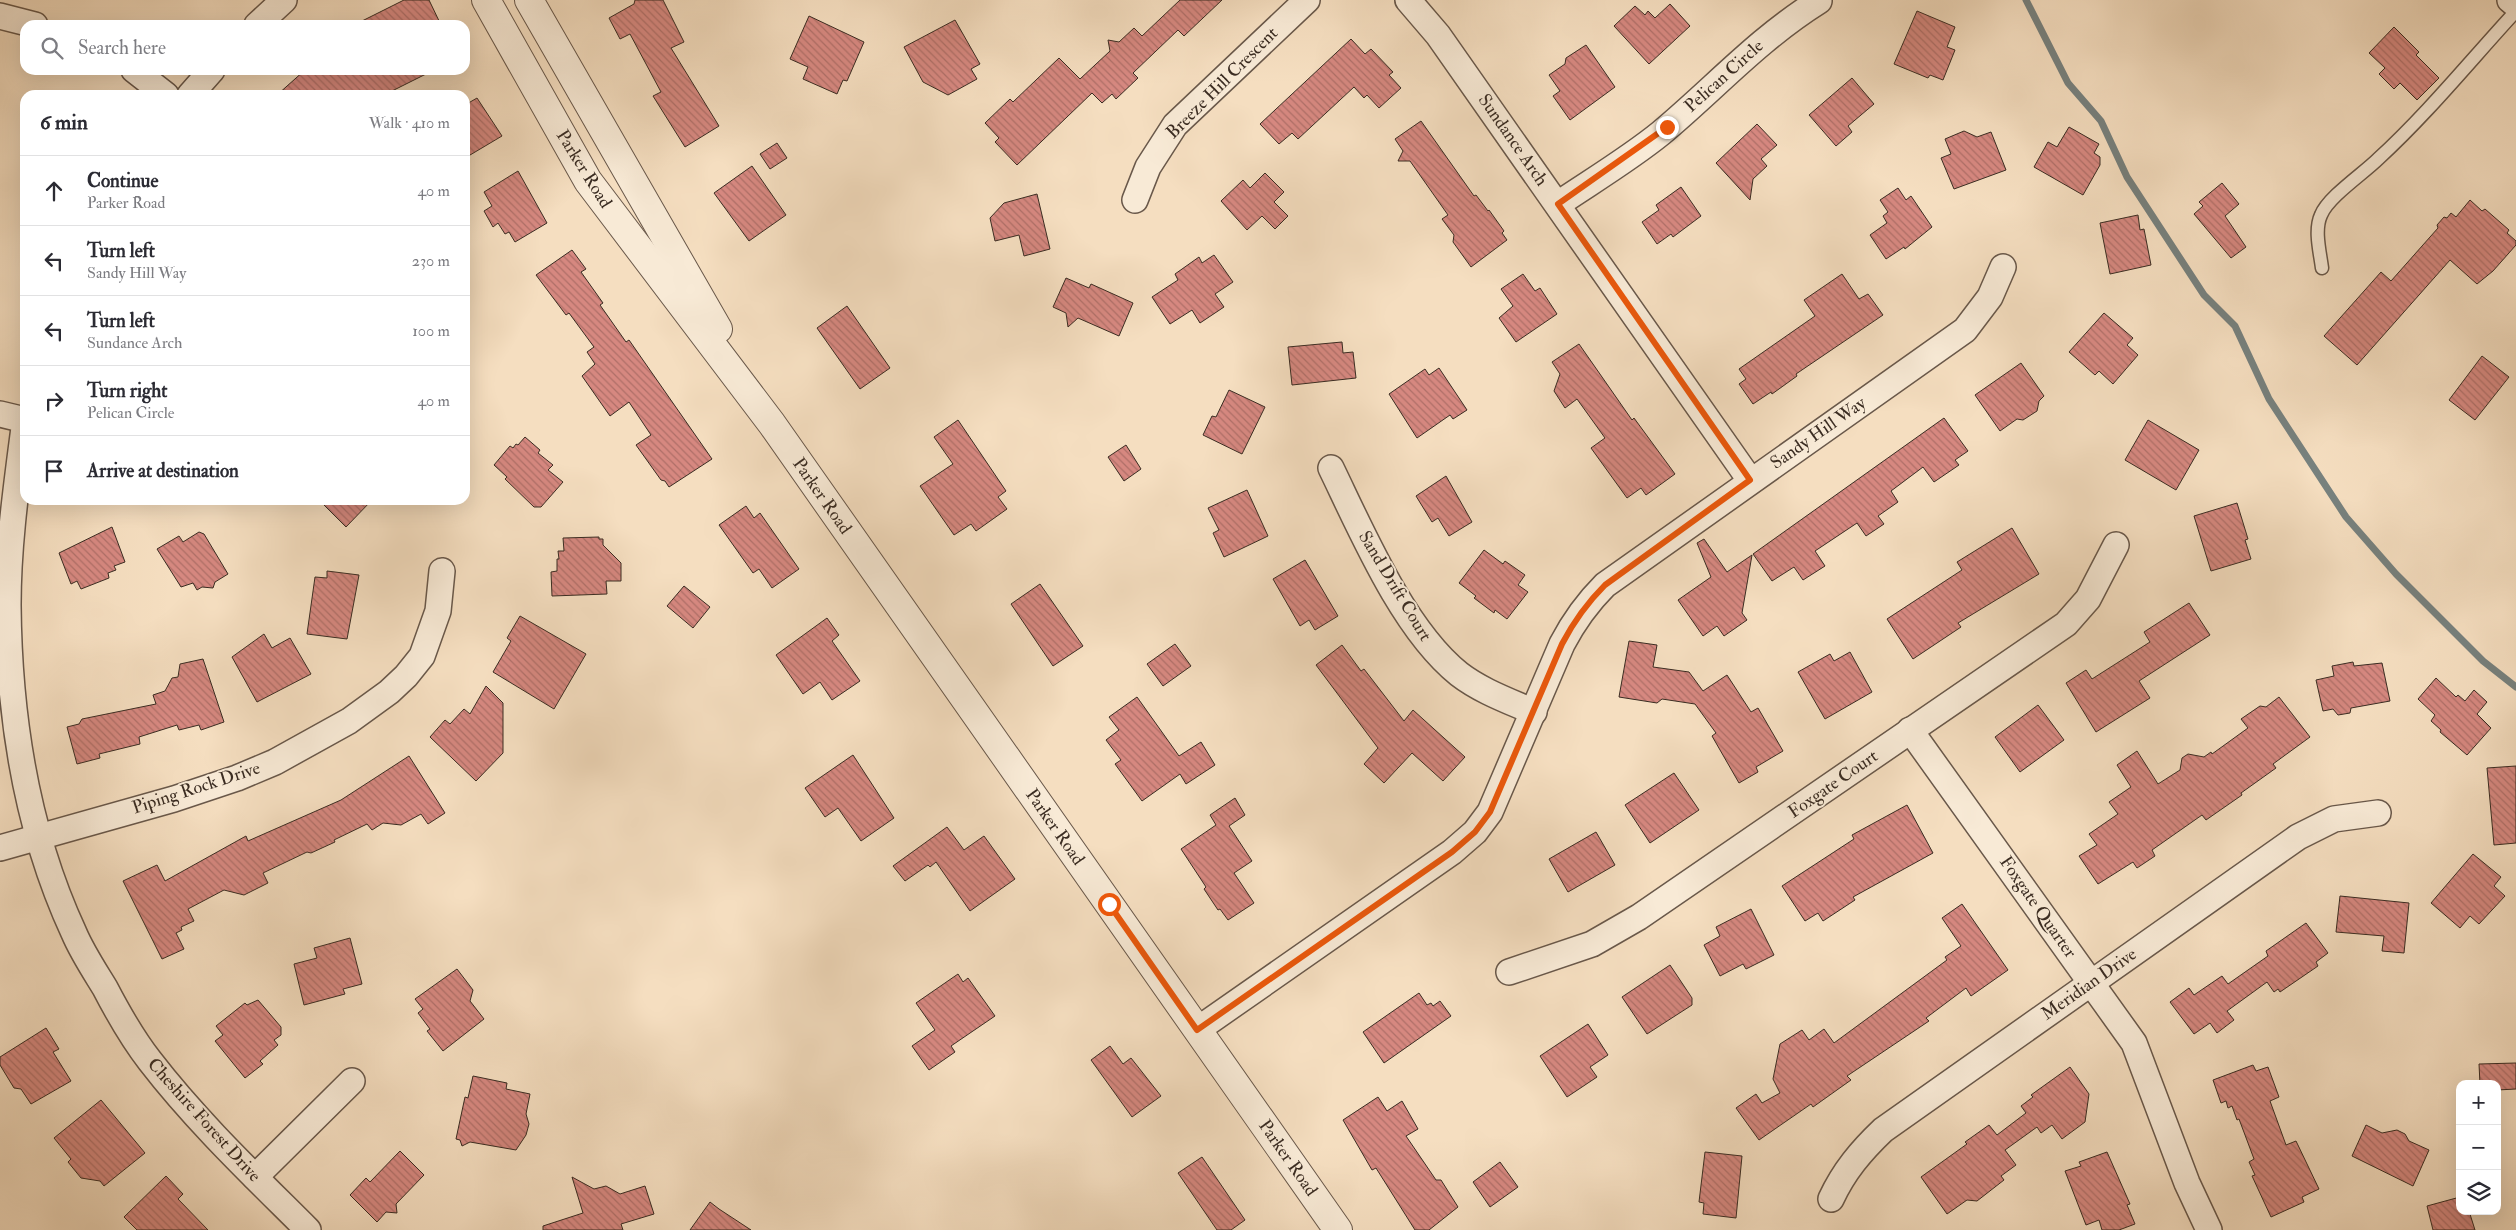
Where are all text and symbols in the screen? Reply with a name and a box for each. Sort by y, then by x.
search box [20,20,470,75]
street label: Breeze Hill Crescent [1161,22,1283,144]
icon: search [38,34,66,62]
street label: Pelican Circle [1680,34,1769,117]
text: Search here [78,36,166,60]
street label: Sundance Arch [1473,89,1554,191]
text: 6 min [40,109,88,136]
text: Walk · 410 m [369,113,450,133]
route end [1656,116,1679,139]
street label: Parker Road [551,126,617,213]
text: Continue [87,169,158,193]
icon: ahead [40,177,68,205]
text: 40 m [417,181,450,201]
text: Parker Road [87,193,165,213]
text: Turn left [87,239,155,263]
icon: left [40,247,68,275]
text: 230 m [412,251,450,271]
text: Sandy Hill Way [87,263,186,283]
text: Turn left [87,309,155,333]
icon: left [40,317,68,345]
text: 100 m [412,321,450,341]
text: Sundance Arch [87,333,182,353]
text: Turn right [87,379,167,403]
icon: right [40,387,68,415]
text: 40 m [417,391,450,411]
street label: Sandy Hill Way [1766,391,1871,474]
text: Pelican Circle [87,403,174,423]
street label: Parker Road [787,453,857,539]
icon: arrive [40,457,68,485]
text: Arrive at destination [87,459,239,483]
street label: Sand Drift Court [1353,527,1437,645]
street label: Foxgate Court [1784,745,1883,823]
street label: Piping Rock Drive [129,756,263,820]
street label: Parker Road [1020,784,1090,870]
street label: Foxgate Quarter [1994,851,2082,963]
route start [1098,893,1121,916]
street label: Meridian Drive [2037,942,2142,1025]
street label: Cheshire Forest Drive [142,1053,266,1187]
map controls [2456,1080,2501,1215]
button: + [2456,1080,2501,1125]
street label: Parker Road [1253,1115,1323,1201]
button: − [2456,1125,2501,1170]
button: layers [2456,1170,2501,1215]

